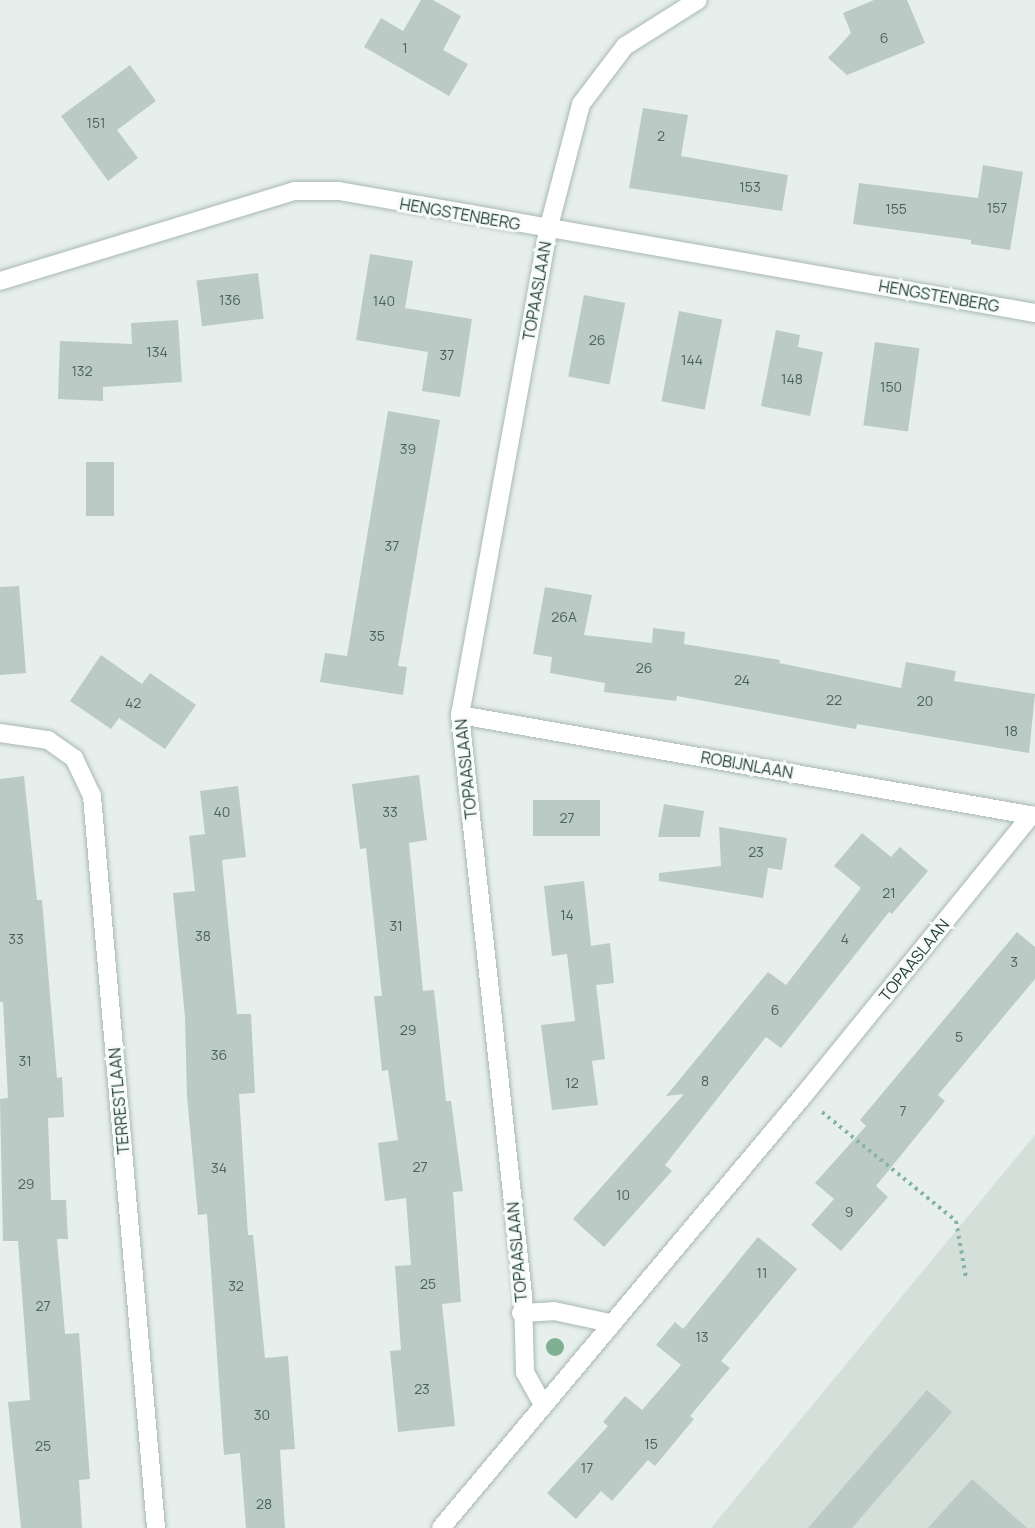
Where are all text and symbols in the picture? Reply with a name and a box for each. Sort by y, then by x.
house number: 6 [880,30,888,46]
house number: 1 [402,40,408,56]
house number: 151 [86,115,106,131]
house number: 2 [657,128,665,144]
house number: 153 [739,179,761,195]
street label: HENGSTENBERG [398,194,522,234]
house number: 157 [987,200,1007,216]
house number: 155 [885,201,907,217]
street label: TOPAASLAAN [519,240,555,342]
street label: HENGSTENBERG [877,276,1001,316]
house number: 136 [219,292,241,308]
house number: 140 [373,293,395,309]
house number: 26 [589,332,605,348]
house number: 134 [146,344,168,360]
house number: 37 [440,347,454,363]
house number: 144 [681,352,703,368]
house number: 132 [71,363,93,379]
house number: 148 [781,371,803,387]
house number: 150 [880,379,902,395]
house number: 39 [400,441,416,457]
house number: 37 [385,538,399,554]
house number: 26A [551,609,577,625]
house number: 35 [369,628,385,644]
house number: 26 [636,660,652,676]
house number: 24 [734,672,750,688]
house number: 22 [826,692,842,708]
house number: 20 [917,693,933,709]
house number: 42 [125,695,141,711]
street label: TOPAASLAAN [451,718,481,820]
house number: 18 [1004,723,1018,739]
street label: ROBIJNLAAN [699,747,795,783]
house number: 40 [214,804,230,820]
house number: 33 [382,804,398,820]
house number: 27 [559,810,575,826]
house number: 23 [748,844,764,860]
house number: 21 [882,885,896,901]
house number: 14 [560,907,574,923]
street label: TOPAASLAAN [875,915,953,1005]
house number: 31 [389,918,403,934]
house number: 38 [195,928,211,944]
house number: 33 [8,931,24,947]
house number: 4 [841,931,849,947]
house number: 3 [1010,954,1018,970]
house number: 6 [771,1002,779,1018]
house number: 29 [400,1022,416,1038]
house number: 5 [955,1029,963,1045]
street label: TERRESTLAAN [105,1047,133,1155]
house number: 36 [211,1047,227,1063]
house number: 31 [18,1053,32,1069]
house number: 8 [701,1073,709,1089]
house number: 12 [565,1075,579,1091]
house number: 7 [899,1103,907,1119]
house number: 27 [412,1159,428,1175]
house number: 34 [211,1160,227,1176]
house number: 29 [18,1176,34,1192]
house number: 10 [616,1187,630,1203]
street label: TOPAASLAAN [503,1201,531,1303]
house number: 9 [845,1204,853,1220]
house number: 11 [757,1265,767,1281]
house number: 25 [420,1276,436,1292]
house number: 32 [228,1278,244,1294]
house number: 27 [35,1298,51,1314]
house number: 13 [695,1329,709,1345]
house number: 23 [414,1381,430,1397]
house number: 30 [254,1407,270,1423]
house number: 15 [644,1436,658,1452]
house number: 25 [35,1438,51,1454]
house number: 17 [581,1460,593,1476]
house number: 28 [256,1496,272,1512]

